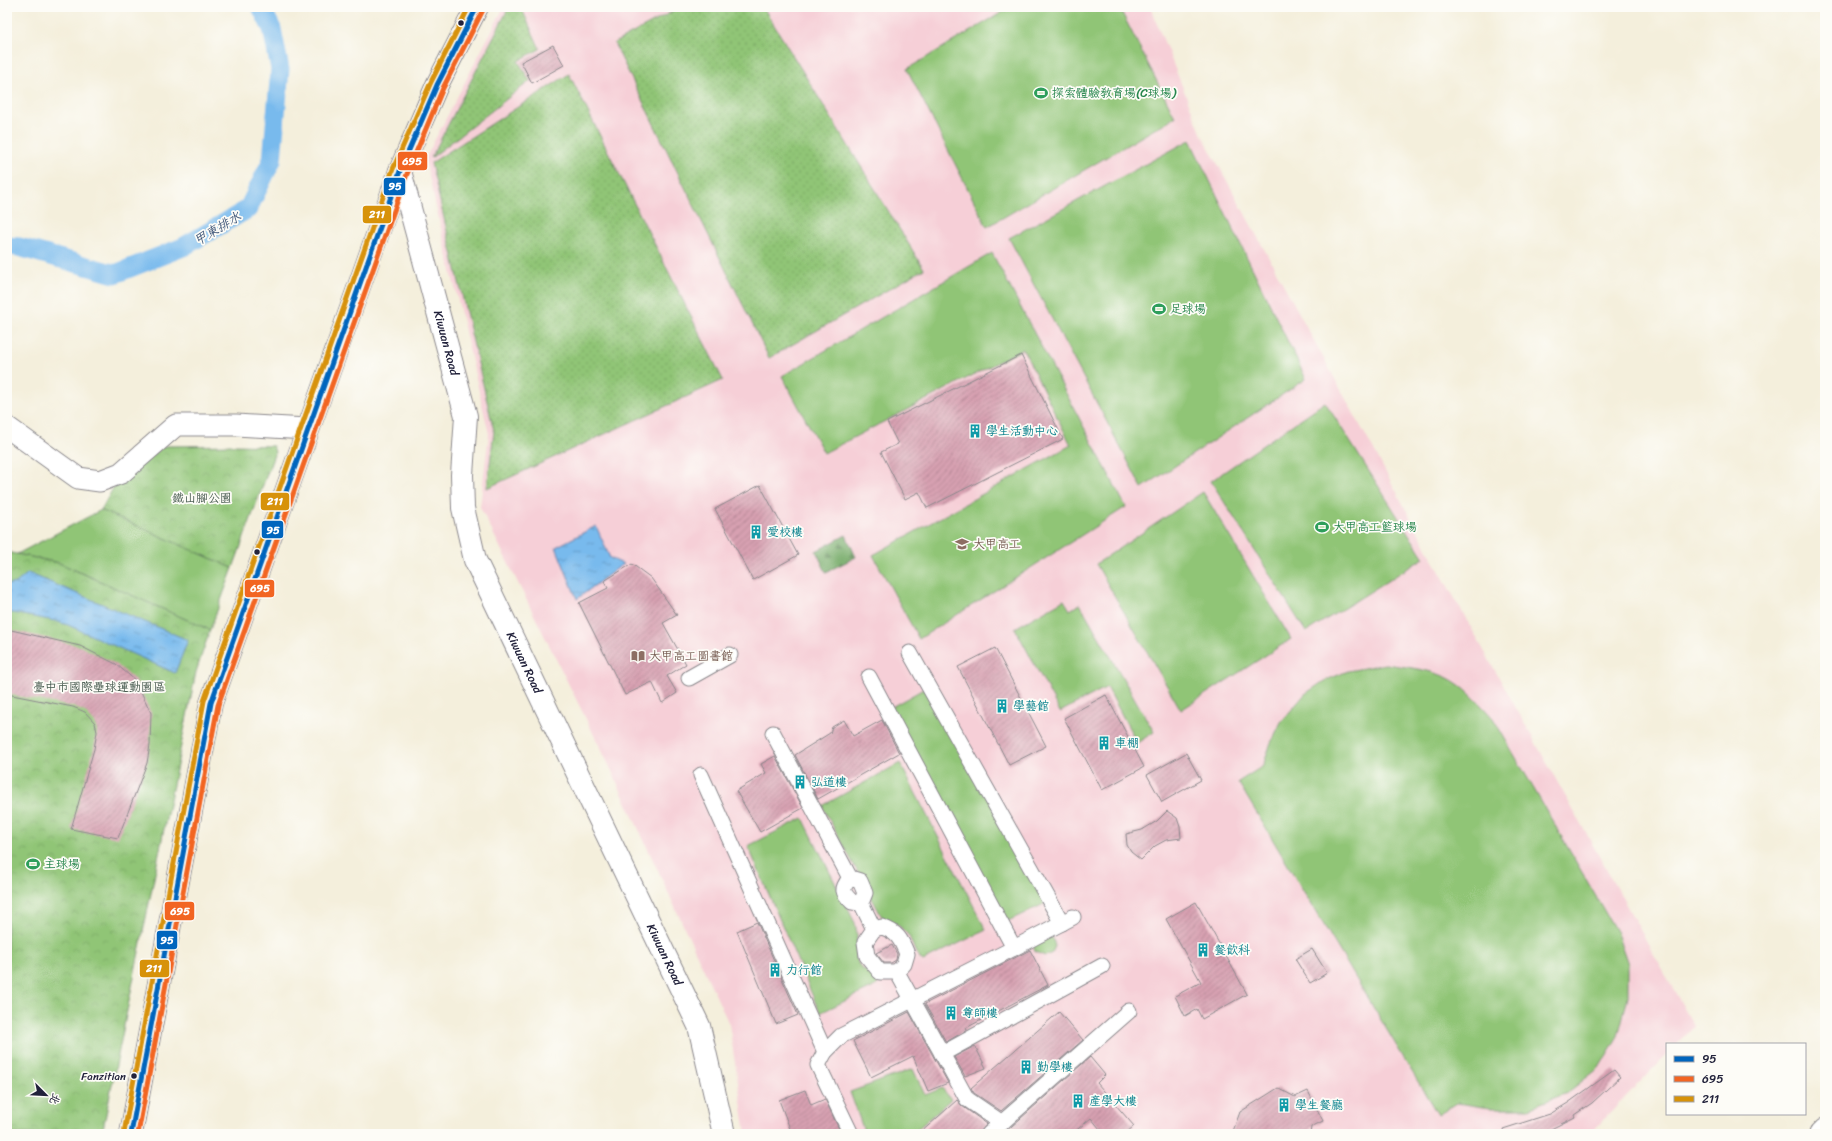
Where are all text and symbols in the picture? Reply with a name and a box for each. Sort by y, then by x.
unlabelled marker [456,18,466,28]
place label: 探索體驗教育場(C球場) [1052,82,1177,104]
sports icon: 探索體驗教育場(C球場) [1033,85,1049,101]
line badge: 695 [397,151,428,171]
text: 695 [401,152,422,171]
line badge: 95 [383,177,406,196]
text: 95 [388,177,402,196]
water label: 甲東排水 [189,205,246,252]
line badge: 211 [362,205,392,224]
text: 211 [368,205,385,224]
place label: 足球場 [1170,298,1206,320]
sports icon: 足球場 [1151,301,1167,317]
street label: Kiwuan Road [427,308,466,379]
place label: 學生活動中心 [986,420,1058,442]
building icon: 學生活動中心 [967,423,983,439]
park label: 鐵山腳公園 [172,487,232,509]
line badge: 211 [260,492,290,511]
text: 211 [266,492,283,511]
place label: 大甲高工籃球場 [1333,516,1417,538]
sports icon: 大甲高工籃球場 [1314,519,1330,535]
line badge: 95 [261,520,284,539]
text: 95 [266,521,280,540]
place label: 愛校樓 [767,521,803,543]
building icon: 愛校樓 [748,524,764,540]
place label: 大甲高工 [973,533,1021,555]
school or university icon: 大甲高工 [954,536,970,552]
unlabelled marker [252,547,262,557]
line badge: 695 [244,579,275,598]
text: 695 [249,579,270,598]
street label: Kiwuan Road [500,628,549,698]
place label: 大甲高工圖書館 [649,645,733,667]
library icon: 大甲高工圖書館 [630,648,646,664]
park label: 臺中市國際壘球運動園區 [33,676,165,698]
place label: 學藝館 [1013,695,1049,717]
building icon: 學藝館 [994,698,1010,714]
place label: 車棚 [1115,732,1139,754]
building icon: 車棚 [1096,735,1112,751]
place label: 弘道樓 [811,771,847,793]
building icon: 弘道樓 [792,774,808,790]
place label: 主球場 [44,853,80,875]
sports icon: 主球場 [25,856,41,872]
line badge: 695 [164,901,195,921]
text: 695 [169,902,190,921]
street label: Kiwuan Road [640,920,689,990]
line badge: 95 [156,930,178,950]
text: 95 [160,931,174,950]
place label: 餐飲科 [1214,939,1250,961]
building icon: 餐飲科 [1195,942,1211,958]
line badge: 211 [139,959,170,978]
text: 211 [145,959,162,978]
place label: 力行館 [786,959,822,981]
building icon: 力行館 [767,962,783,978]
place label: 尊師樓 [962,1002,998,1024]
building icon: 尊師樓 [943,1005,959,1021]
legend [1666,1043,1806,1115]
text: 95 [1702,1048,1717,1070]
place label: 勤學樓 [1037,1056,1073,1078]
building icon: 勤學樓 [1018,1059,1034,1075]
place label: Fanzitian [81,1067,126,1086]
text: 695 [1702,1068,1724,1090]
marker: Fanzitian [129,1071,139,1081]
north arrow [26,1075,66,1115]
text: 211 [1702,1088,1719,1110]
text: 北 [44,1090,66,1108]
place label: 產學大樓 [1089,1090,1137,1112]
building icon: 產學大樓 [1070,1093,1086,1109]
place label: 學生餐廳 [1295,1094,1343,1116]
building icon: 學生餐廳 [1276,1097,1292,1113]

